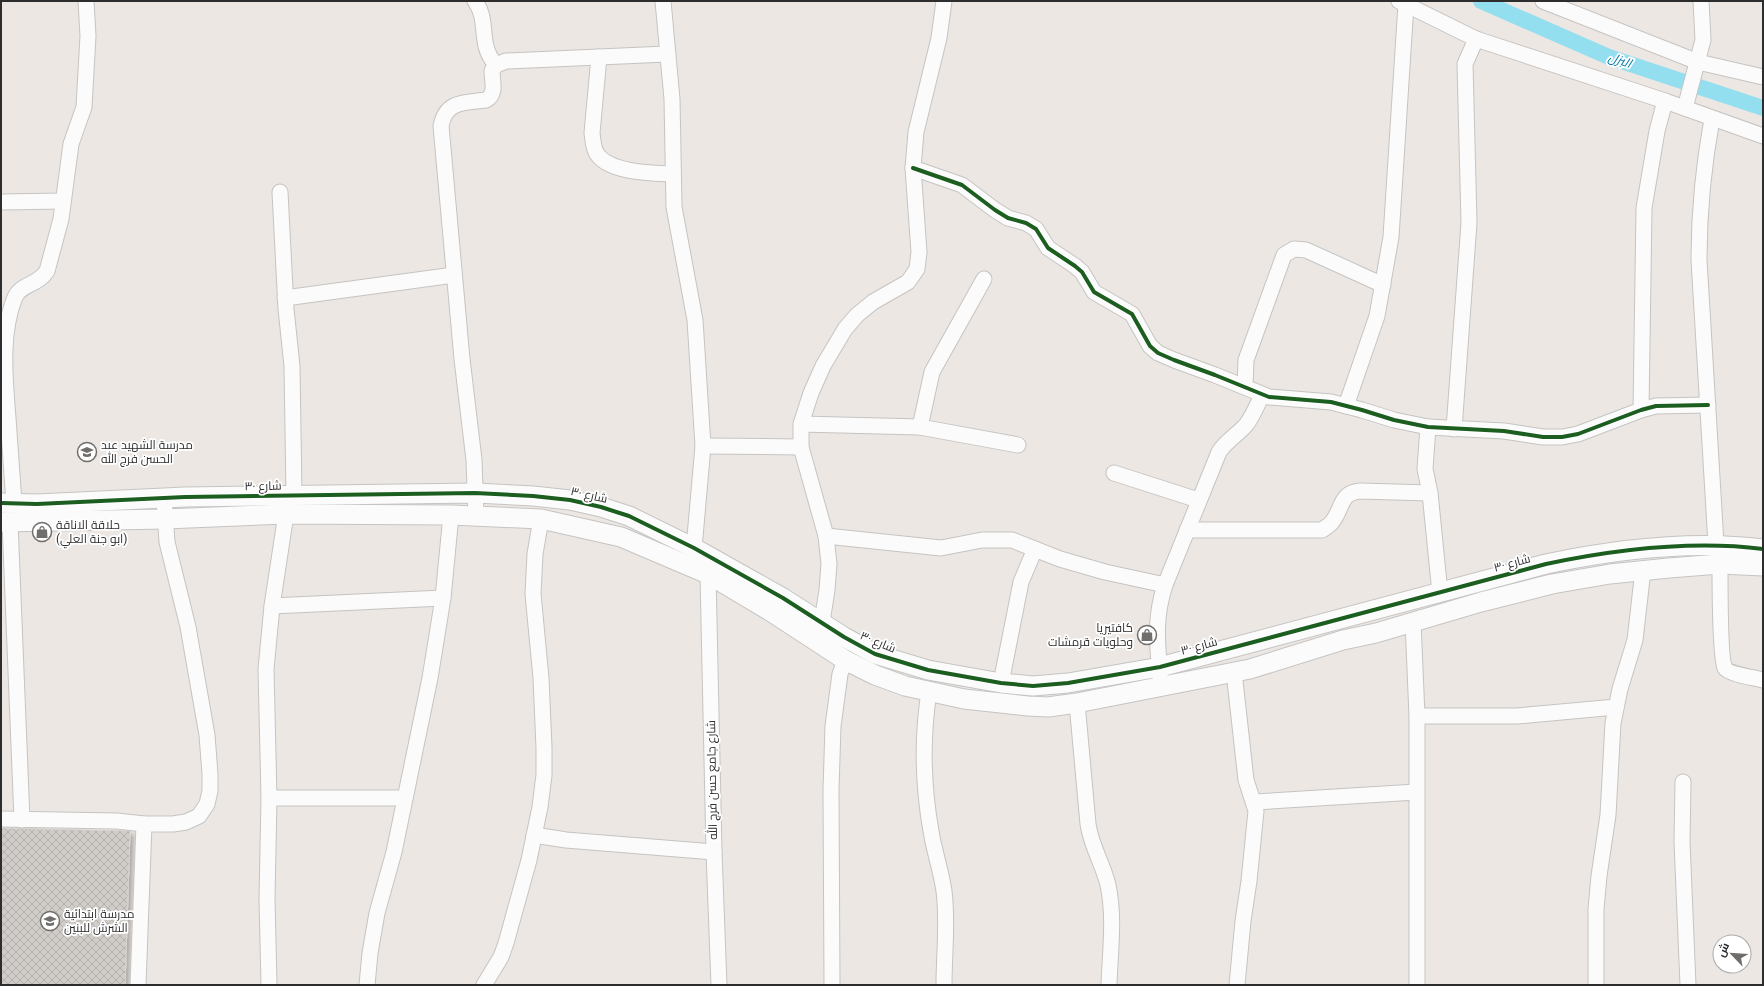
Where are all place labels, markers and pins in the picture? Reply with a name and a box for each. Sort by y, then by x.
place label: مدرسة الشهيد عبد الحسن فرج الله [101,438,193,467]
school or university icon: مدرسة الشهيد عبد الحسن فرج الله [76,441,98,463]
place label: حلاقة الاناقة (ابو جنة العلي) [56,518,128,549]
shop icon: حلاقة الاناقة (ابو جنة العلي) [31,521,53,543]
place label: كافتيريا وحلويات قرمشات [1048,621,1133,649]
shop icon: كافتيريا وحلويات قرمشات [1136,624,1158,646]
place label: مدرسة ابتدائية الشرش للبنين [64,907,134,935]
school or university icon: مدرسة ابتدائية الشرش للبنين [39,910,61,932]

